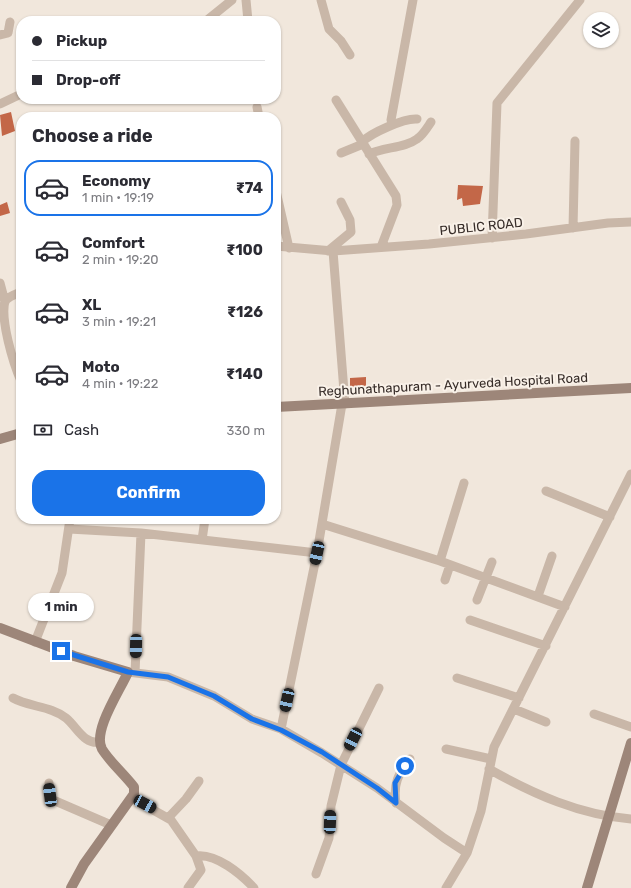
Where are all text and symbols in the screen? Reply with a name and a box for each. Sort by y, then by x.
map controls [583,12,619,48]
button: layers [583,12,619,48]
text: Pickup [56,32,107,50]
text: Drop-off [56,71,120,89]
text: Choose a ride [32,125,153,147]
icon: car [34,170,70,206]
text: Economy [82,172,151,190]
text: ₹74 [236,179,263,197]
text: 1 min · 19:19 [82,190,154,205]
street label: PUBLIC ROAD [439,215,523,238]
icon: car [34,232,70,268]
text: Comfort [82,234,145,252]
text: ₹100 [226,241,263,259]
text: 2 min · 19:20 [82,252,159,267]
icon: car [34,294,70,330]
text: XL [82,296,101,314]
text: ₹126 [227,303,263,321]
text: 3 min · 19:21 [82,314,156,329]
icon: car [34,356,70,392]
text: Moto [82,358,120,376]
text: ₹140 [226,365,263,383]
street label: Reghunathapuram - Ayurveda Hospital Road [318,370,588,400]
text: 4 min · 19:22 [82,376,158,391]
icon: cash [32,419,54,441]
text: Cash [64,421,99,439]
text: 330 m [226,423,265,438]
button: Confirm [32,470,265,516]
car [309,540,325,566]
callout: 1 min [28,593,94,621]
text: 1 min [44,599,78,614]
car [130,634,142,658]
route end [52,642,70,660]
car [279,687,295,713]
car [342,726,364,752]
route start [396,757,414,775]
car [43,782,57,808]
car [132,793,158,815]
car [324,810,336,834]

